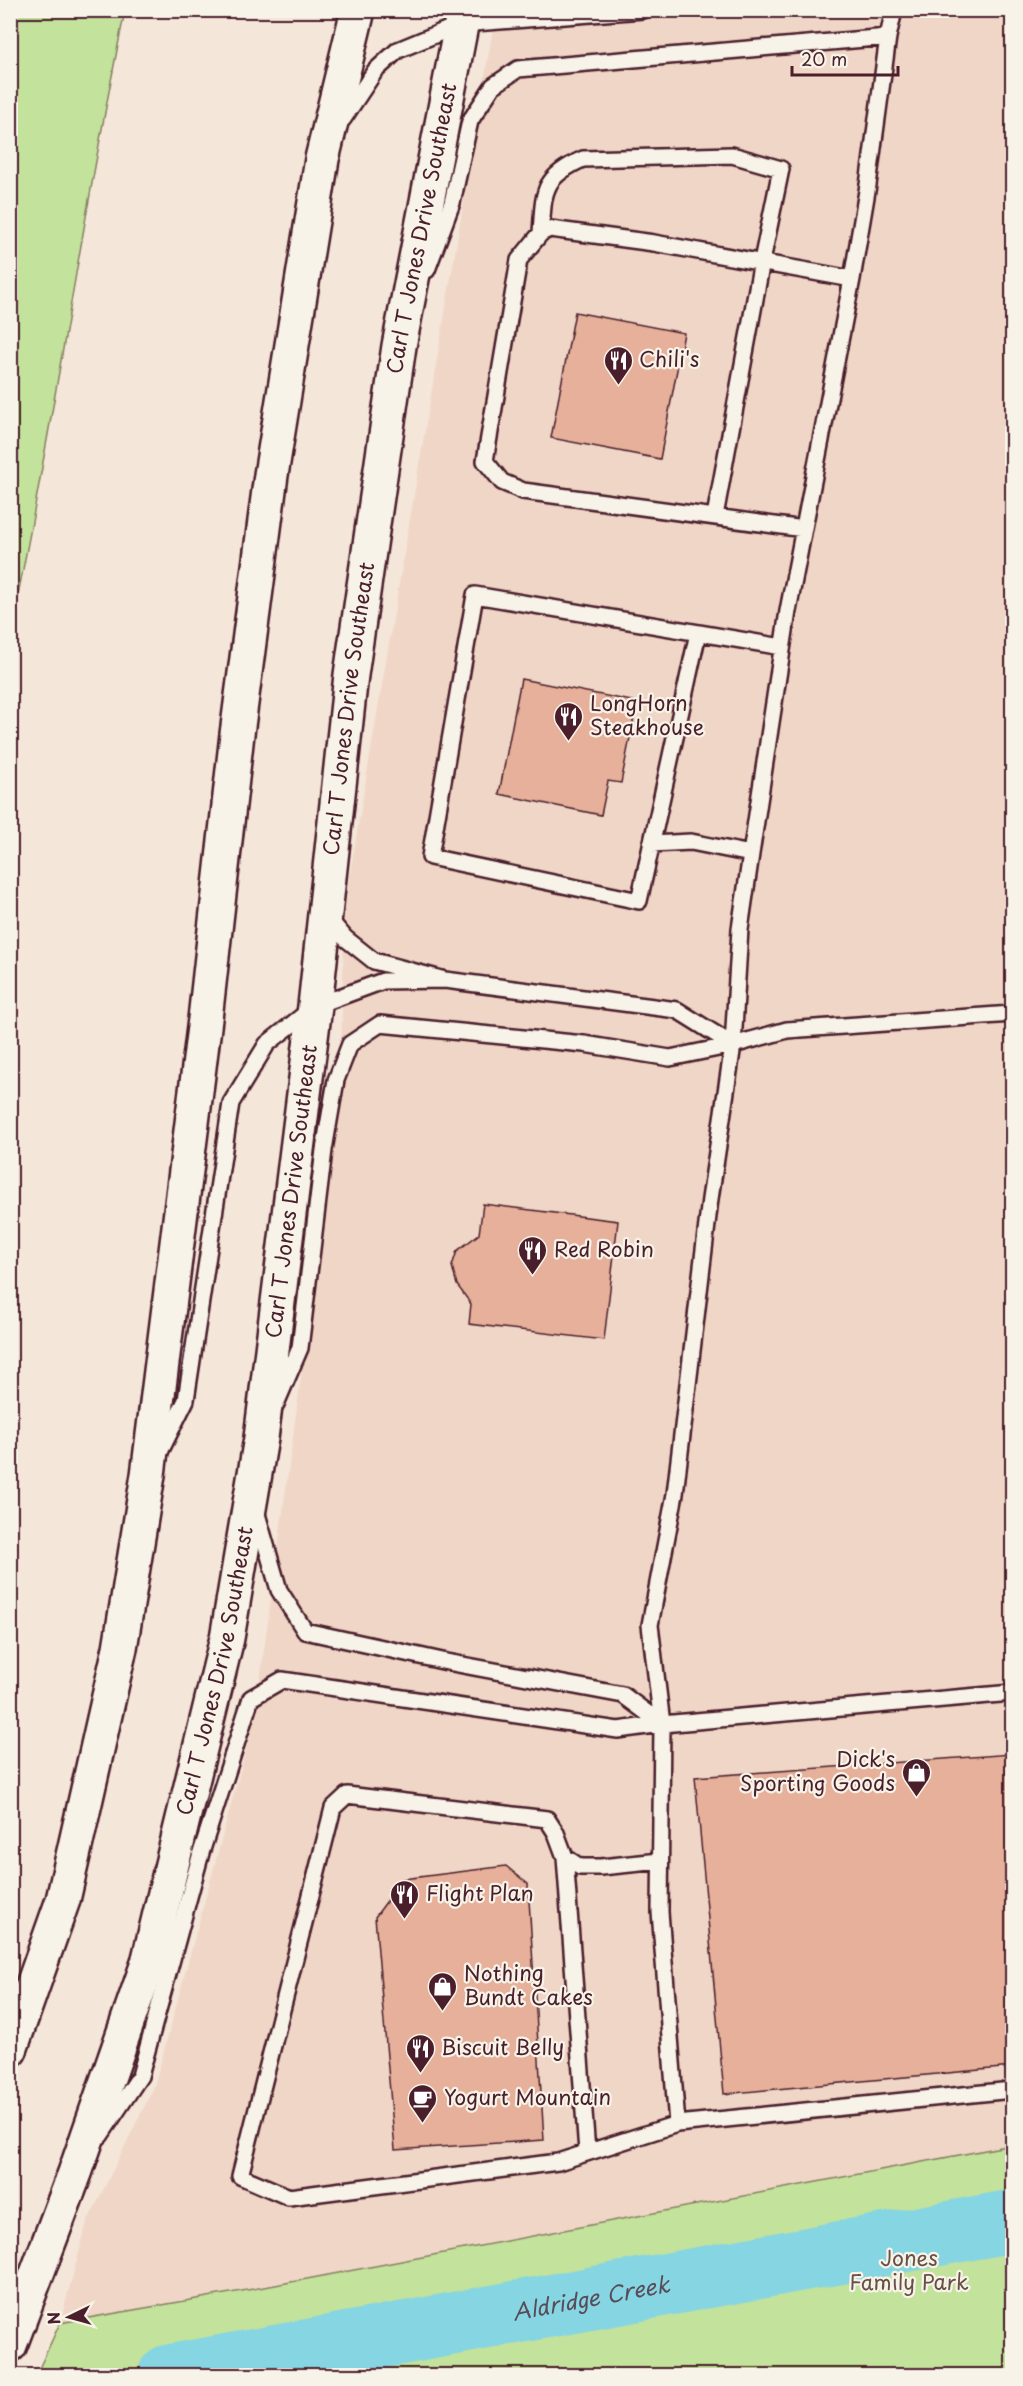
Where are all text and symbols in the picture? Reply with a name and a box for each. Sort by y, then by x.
scale bar [792,39,898,77]
text: 20 m [801,45,847,72]
street label: Carl T Jones Drive Southeast [377,80,464,376]
place label: Chili's [639,342,699,374]
restaurant icon: Chili's [602,344,634,386]
street label: Carl T Jones Drive Southeast [313,560,381,857]
place label: LongHorn Steakhouse [590,686,704,742]
restaurant icon: LongHorn Steakhouse [553,700,585,742]
street label: Carl T Jones Drive Southeast [256,1043,324,1340]
place label: Red Robin [554,1232,654,1264]
restaurant icon: Red Robin [517,1234,549,1276]
street label: Carl T Jones Drive Southeast [166,1524,260,1819]
place label: Dick's Sporting Goods [740,1742,895,1798]
shop icon: Dick's Sporting Goods [900,1756,932,1798]
place label: Flight Plan [426,1876,534,1908]
restaurant icon: Flight Plan [389,1878,421,1920]
place label: Nothing Bundt Cakes [464,1956,593,2012]
shop icon: Nothing Bundt Cakes [427,1970,459,2012]
place label: Biscuit Belly [441,2030,564,2062]
restaurant icon: Biscuit Belly [404,2032,436,2074]
place label: Yogurt Mountain [444,2080,611,2112]
cafe icon: Yogurt Mountain [407,2082,439,2124]
park label: Jones Family Park [849,2241,969,2297]
water label: Aldridge Creek [509,2266,674,2328]
north arrow [39,2287,99,2347]
text: N [41,2311,66,2326]

